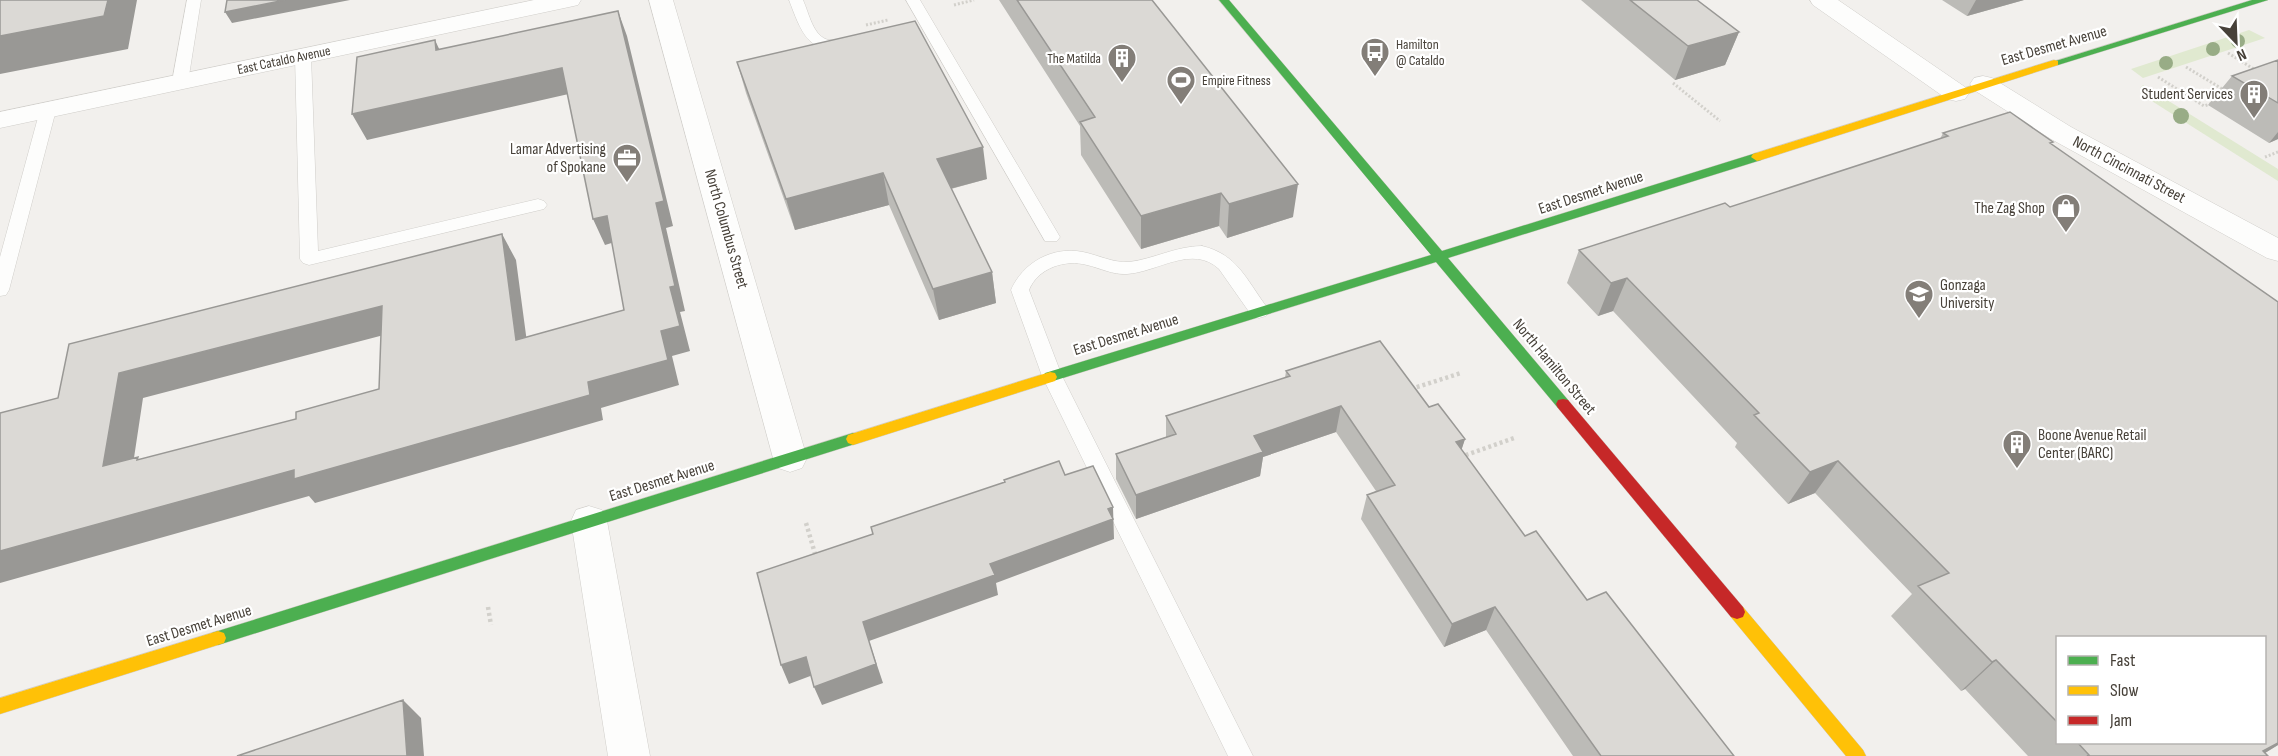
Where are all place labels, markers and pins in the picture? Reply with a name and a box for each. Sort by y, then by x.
bus stop icon: Hamilton @ Cataldo [1359,36,1391,78]
place label: Hamilton @ Cataldo [1396,36,1445,69]
building icon: The Matilda [1106,42,1138,84]
place label: The Matilda [1047,50,1101,67]
sports icon: Empire Fitness [1165,64,1197,106]
place label: Empire Fitness [1202,72,1271,89]
building icon: Student Services [2238,78,2270,120]
place label: Student Services [2141,85,2233,104]
place label: Lamar Advertising of Spokane [510,140,606,177]
office icon: Lamar Advertising of Spokane [611,142,643,184]
shop icon: The Zag Shop [2050,192,2082,234]
place label: The Zag Shop [1974,199,2045,218]
place label: Gonzaga University [1940,276,1994,313]
school or university icon: Gonzaga University [1903,278,1935,320]
place label: Boone Avenue Retail Center (BARC) [2038,426,2146,463]
building icon: Boone Avenue Retail Center (BARC) [2001,428,2033,470]

